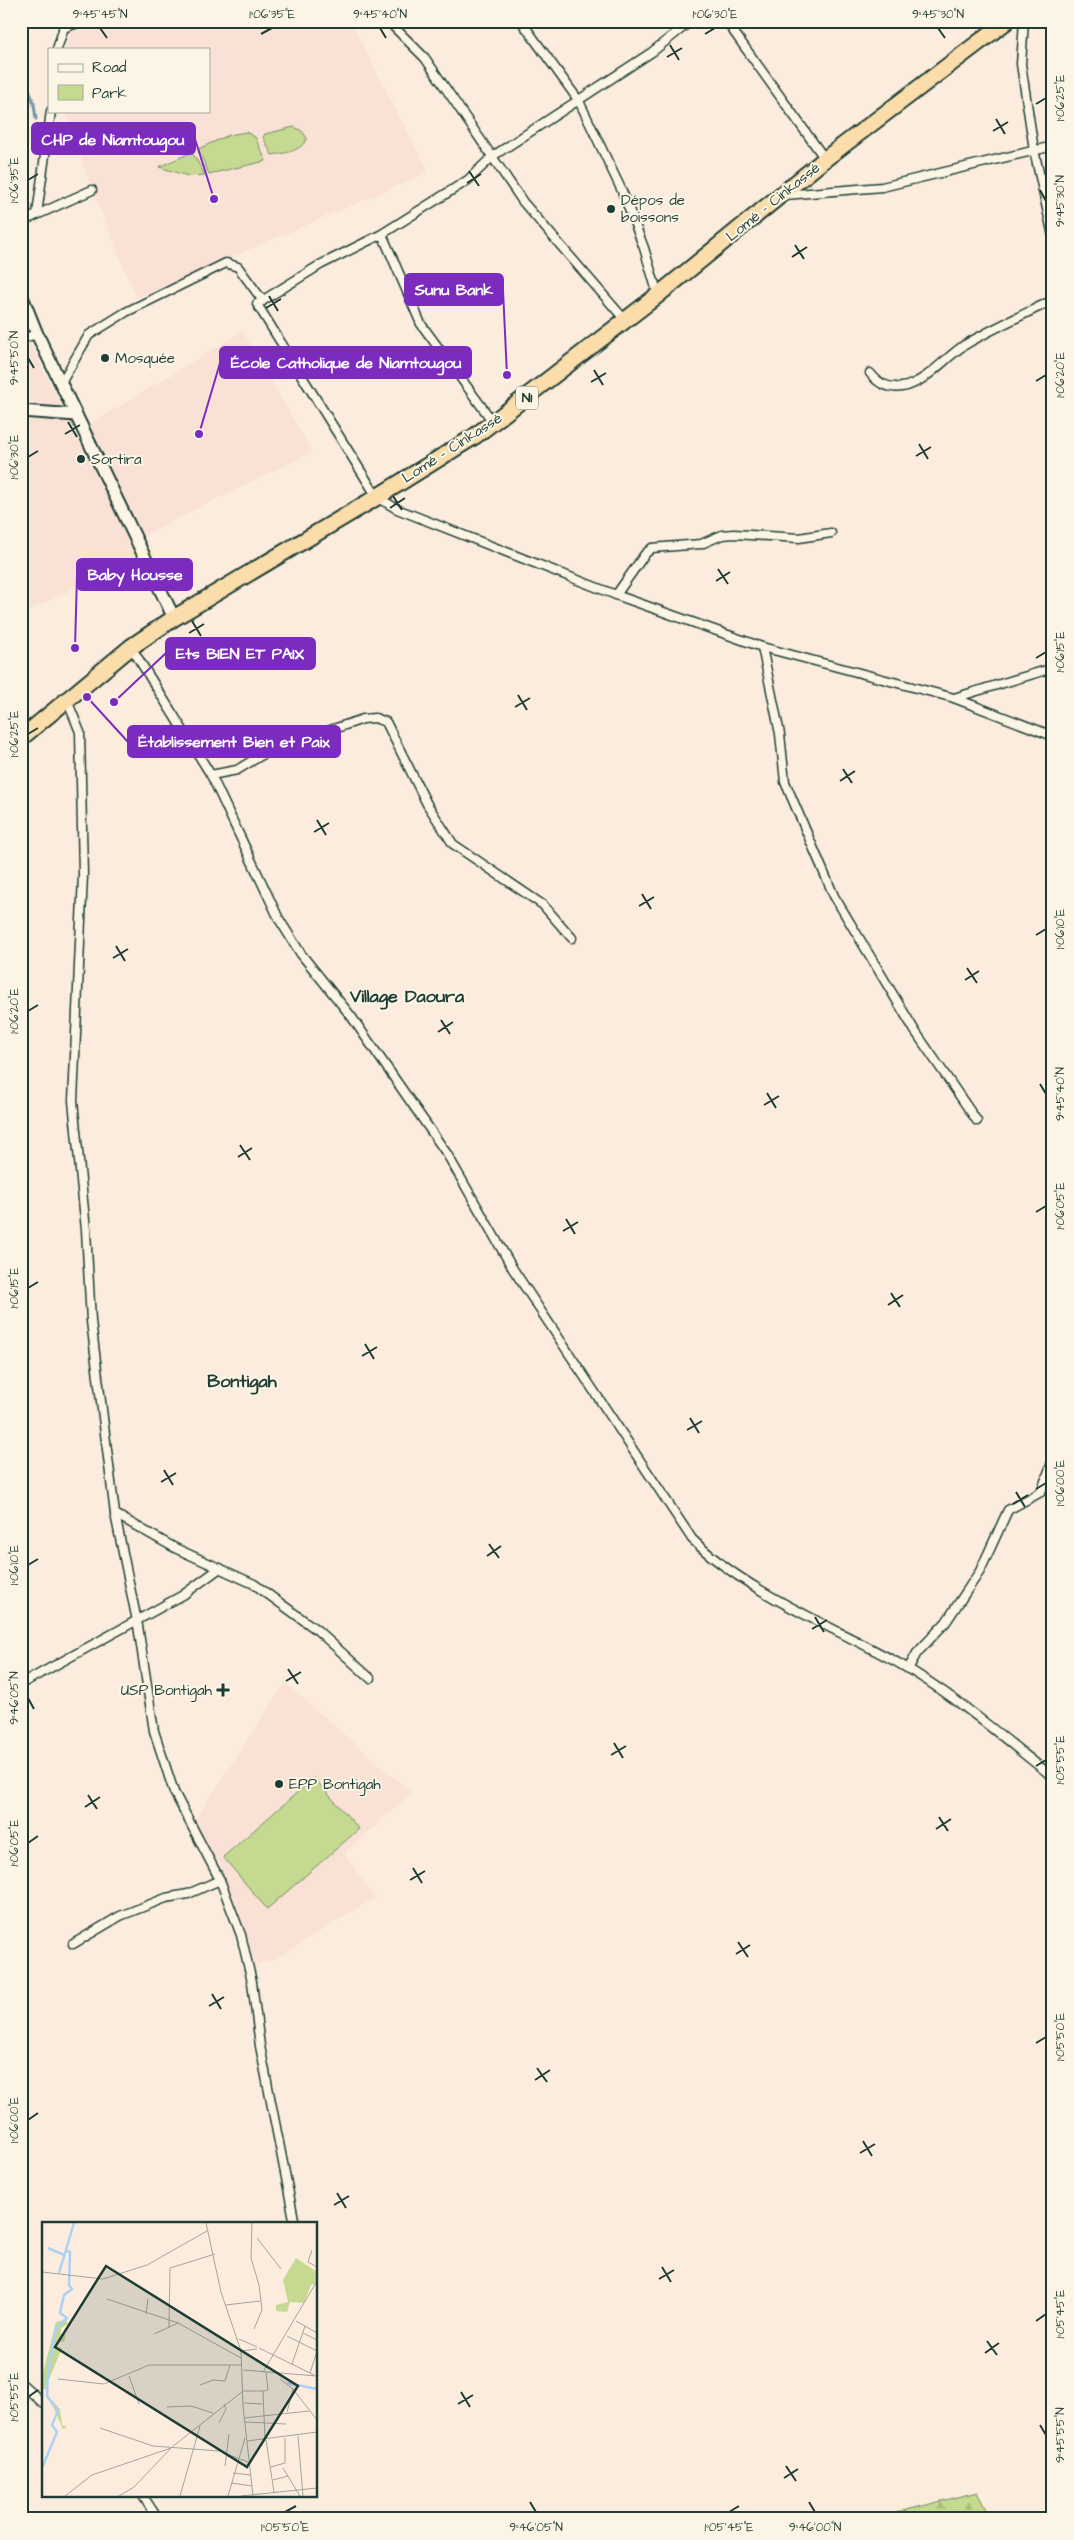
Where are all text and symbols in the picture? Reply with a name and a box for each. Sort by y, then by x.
text: 9°45'45"N [72,6,128,23]
text: 1°06'35"E [249,6,295,23]
text: 9°45'40"N [353,6,408,23]
text: 1°06'30"E [693,6,737,23]
text: 9°45'30"N [912,6,965,23]
legend [48,48,210,112]
text: Road [92,57,127,78]
text: 1°06'25"E [1052,75,1069,121]
text: Park [92,83,127,104]
callout: CHP de Niamtougou [32,123,195,154]
text: CHP de Niamtougou [42,129,184,153]
text: 1°06'35"E [6,157,23,203]
street label: Lomé - Cinkassé [721,157,825,247]
text: 9°45'30"N [1052,174,1069,227]
place label: Dépos de boissons [621,190,685,228]
marker: Dépos de boissons [605,203,617,215]
callout: Sunu Bank [405,274,503,305]
text: Sunu Bank [414,279,493,301]
text: 9°45'50"N [6,330,23,385]
callout: École Catholique de Niamtougou [220,347,471,378]
place label: Mosquée [115,348,175,369]
marker: Mosquée [99,352,111,364]
text: École Catholique de Niamtougou [231,352,461,376]
text: 1°06'20"E [1052,352,1069,398]
road number: N1 [516,386,538,409]
street label: Lomé - Cinkassé [398,408,506,488]
text: 1°06'30"E [6,435,23,479]
place label: Sortira [91,449,142,470]
marker: Sortira [75,453,87,465]
callout: Baby Housse [77,559,192,590]
text: Baby Housse [87,564,183,587]
text: 1°06'15"E [1052,631,1069,673]
callout: Ets BIEN ET PAIX [166,638,315,669]
text: Ets BIEN ET PAIX [176,643,305,665]
text: 1°06'25"E [6,711,23,757]
callout: Établissement Bien et Paix [128,726,340,757]
text: Établissement Bien et Paix [138,731,330,753]
text: 1°06'10"E [1052,909,1069,949]
district label: Village Daoura [349,984,465,1010]
text: 1°06'20"E [6,988,23,1034]
text: 9°45'40"N [1052,1066,1069,1121]
text: 1°06'05"E [1052,1182,1069,1230]
text: 1°06'15"E [6,1267,23,1309]
district label: Bontigah [207,1369,278,1395]
text: 1°06'00"E [1052,1460,1069,1506]
text: 1°06'10"E [6,1545,23,1585]
text: 9°46'05"N [6,1671,23,1725]
place label: USP Bontigah [121,1680,213,1702]
marker: USP Bontigah [216,1683,230,1697]
text: 1°05'55"E [1052,1735,1069,1785]
place label: EPP Bontigah [289,1774,381,1796]
marker: EPP Bontigah [273,1778,285,1790]
text: 1°06'05"E [6,1819,23,1867]
text: 1°05'50"E [1052,2013,1069,2061]
text: 1°06'00"E [6,2097,23,2143]
inset map [42,2222,318,2498]
text: 1°05'45"E [1052,2290,1069,2338]
text: 1°05'55"E [6,2372,23,2422]
text: 9°45'55"N [1052,2407,1069,2463]
text: 1°05'50"E [261,2519,309,2536]
text: 9°46'05"N [509,2519,563,2536]
text: 1°05'45"E [705,2519,753,2536]
text: 9°46'00"N [789,2519,842,2536]

